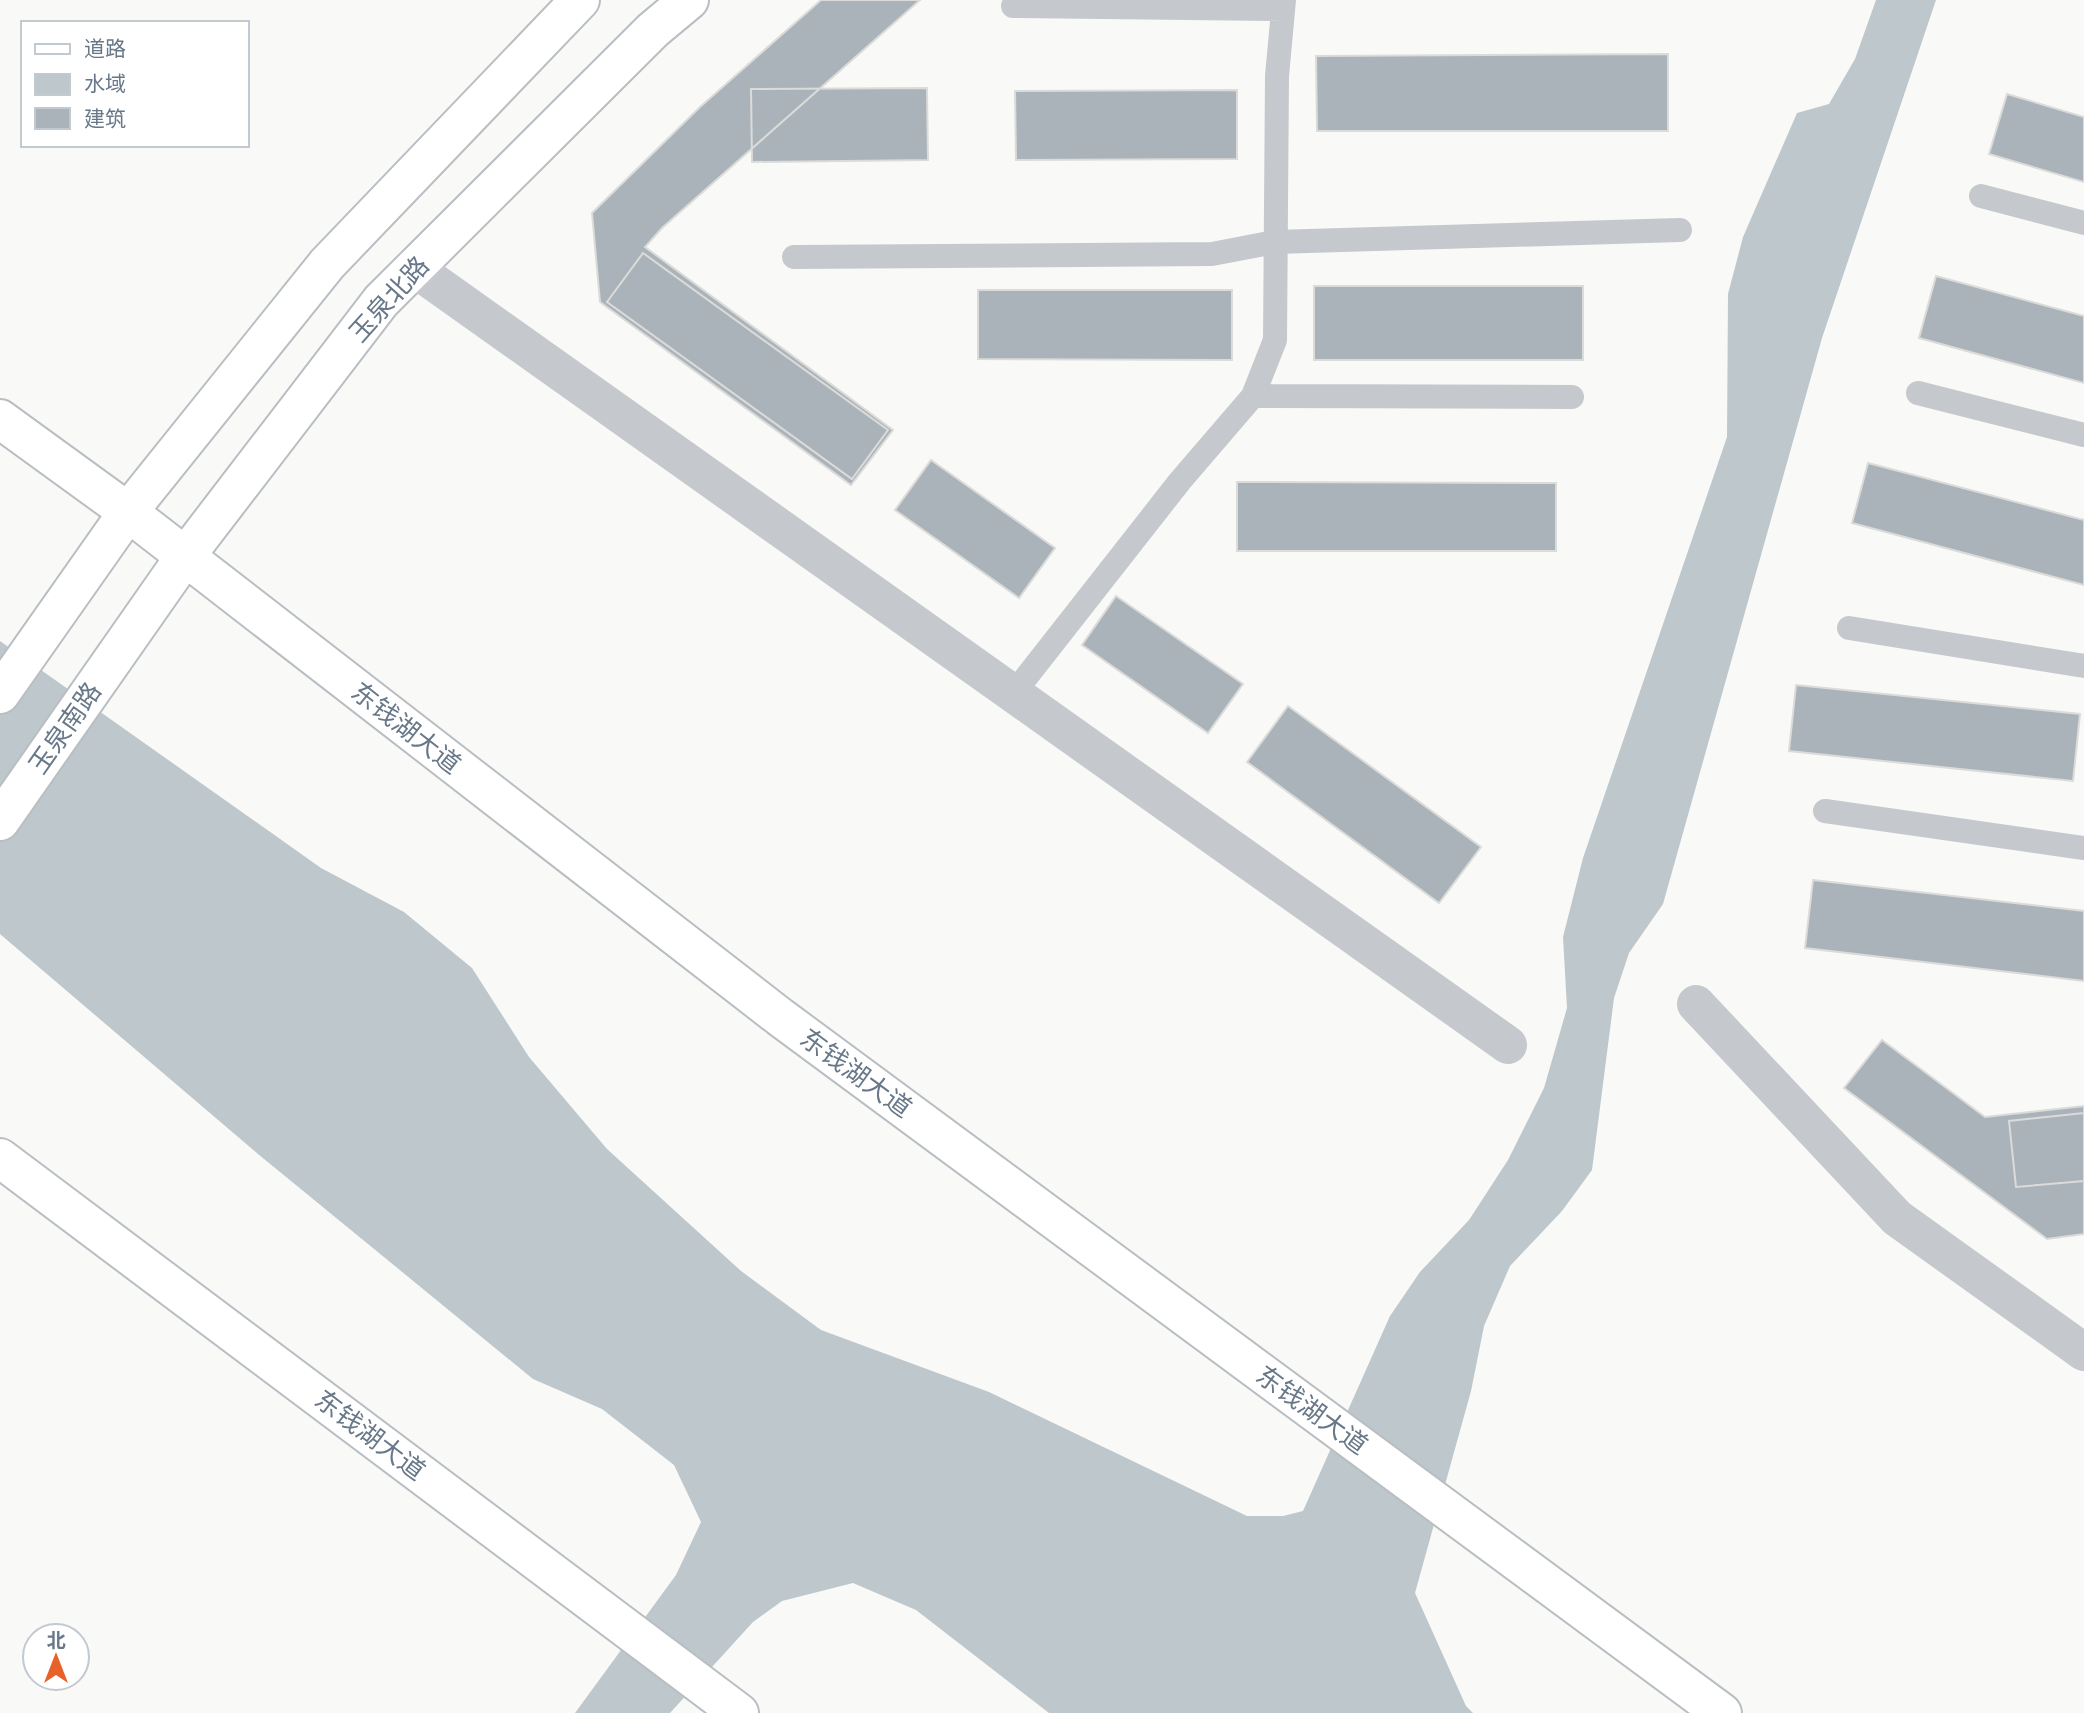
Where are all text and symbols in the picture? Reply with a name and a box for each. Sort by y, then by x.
legend [21,21,248,147]
text: 道路 [84,36,126,61]
text: 水域 [84,71,126,96]
text: 建筑 [84,106,126,131]
street label: 玉泉北路 [342,250,436,348]
street label: 东钱湖大道 [345,675,467,781]
street label: 玉泉南路 [22,676,108,780]
street label: 东钱湖大道 [794,1022,918,1124]
street label: 东钱湖大道 [1250,1359,1374,1461]
street label: 东钱湖大道 [308,1383,432,1487]
north arrow [21,1622,91,1692]
text: 北 [46,1629,66,1652]

